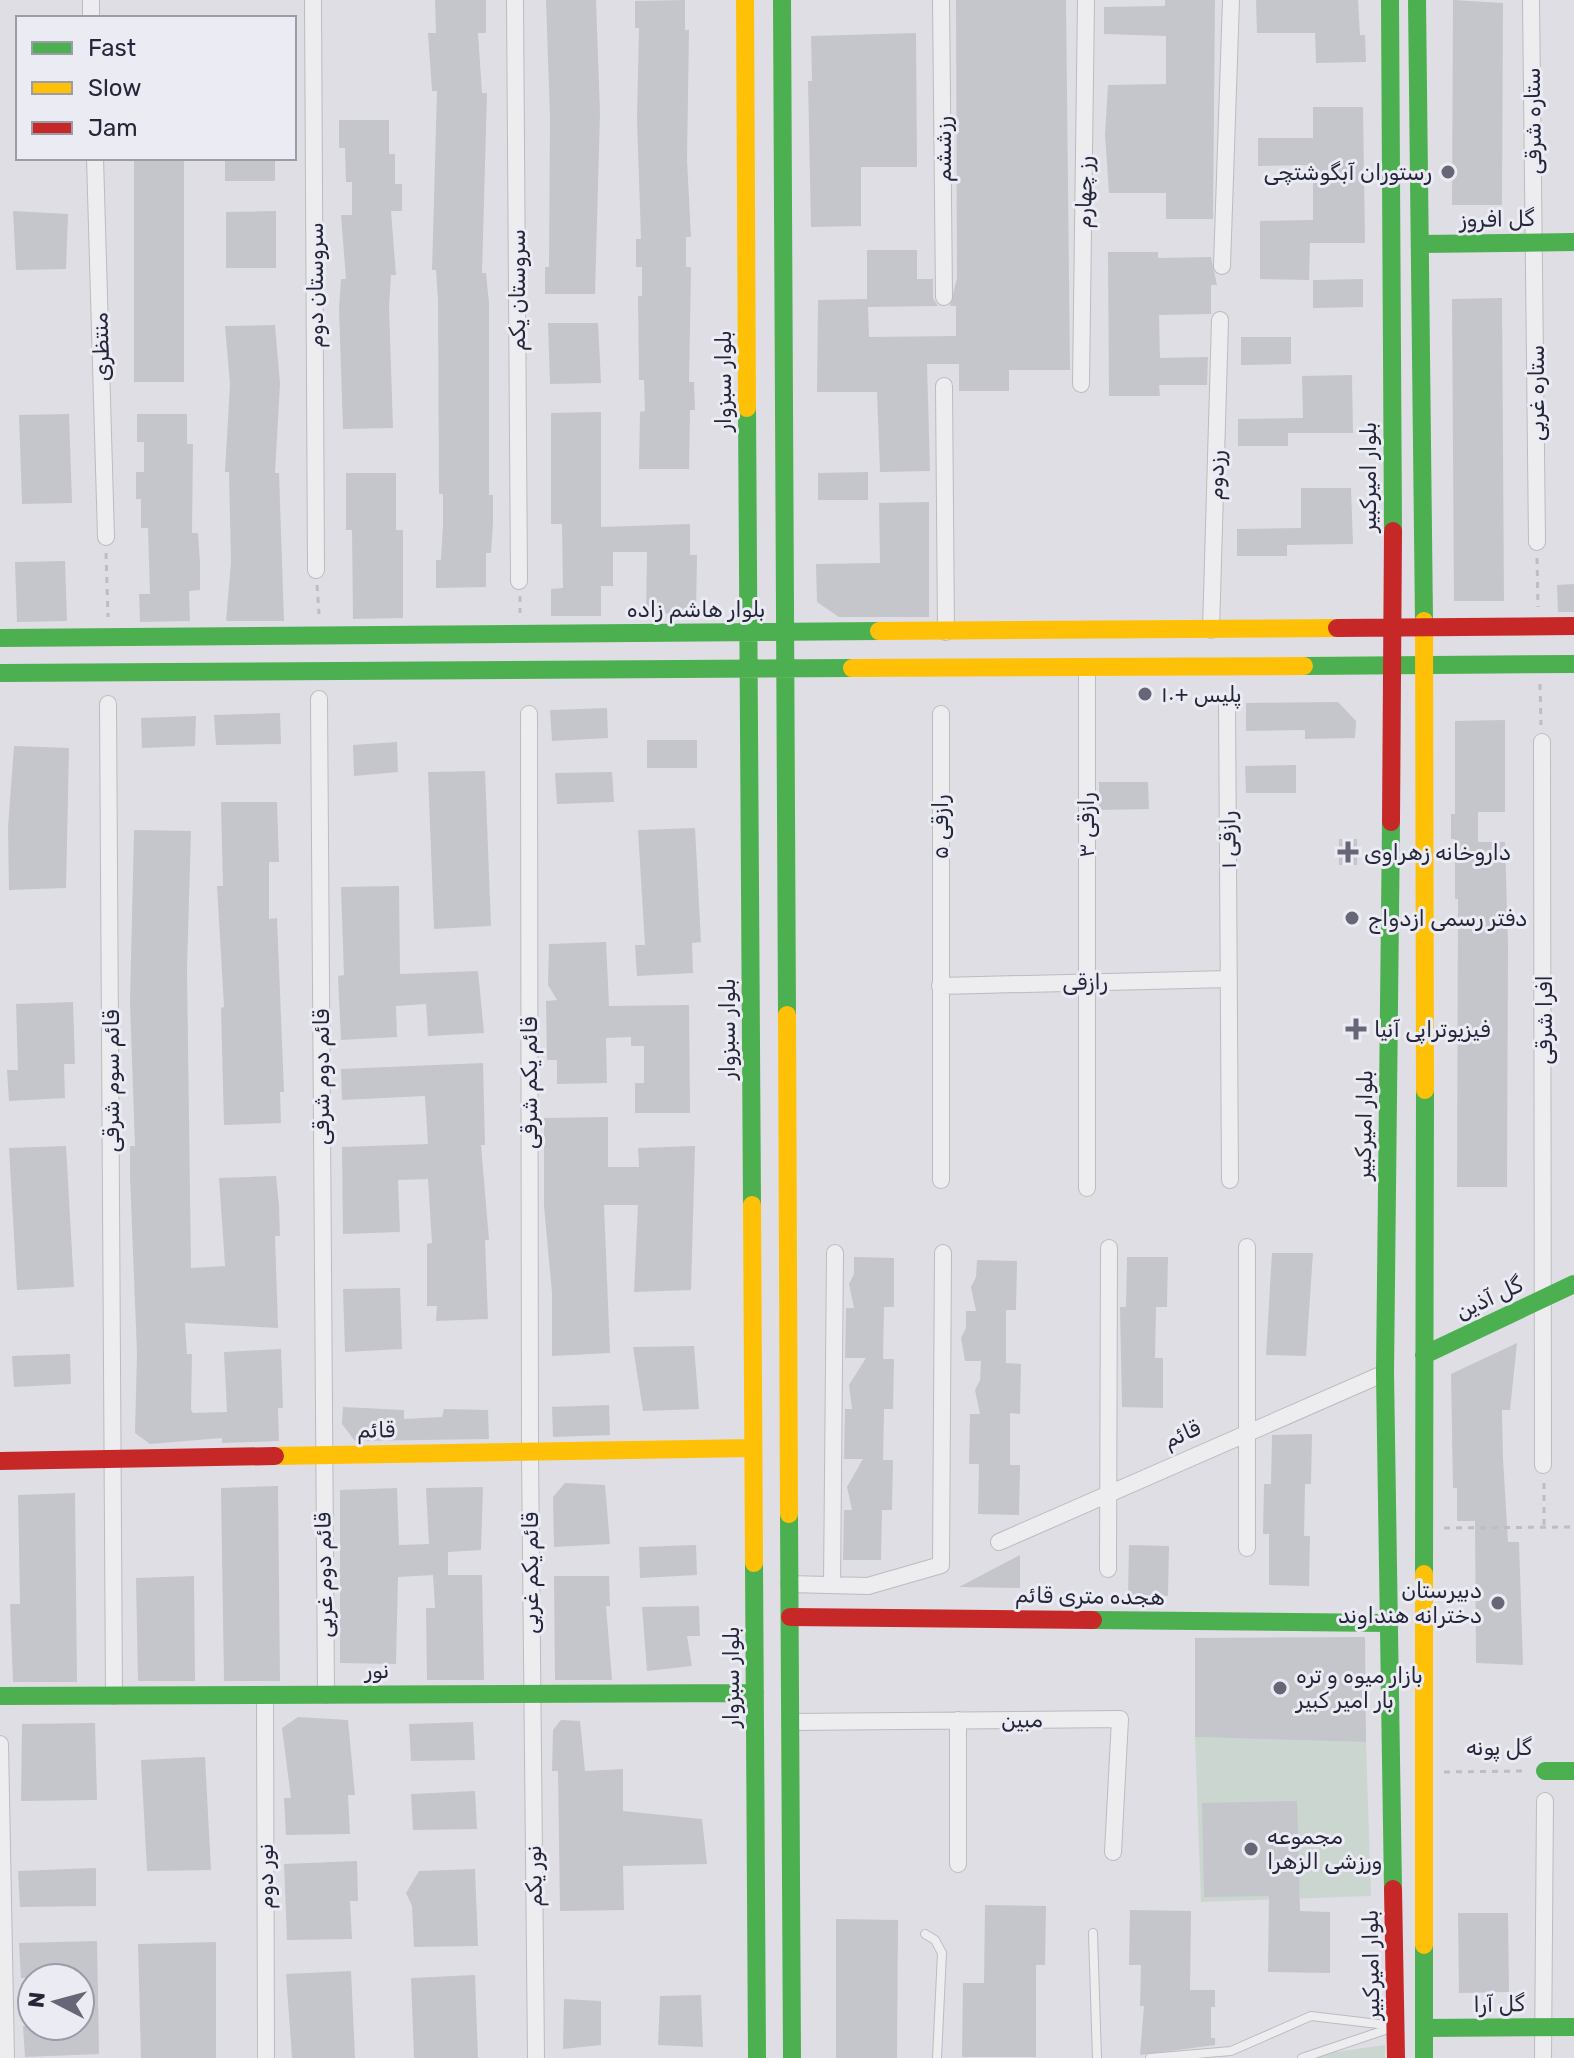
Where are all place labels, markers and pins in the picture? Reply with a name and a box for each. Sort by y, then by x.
place label: رستوران آبگوشتچی [1263,159,1432,186]
marker: رستوران آبگوشتچی [1439,163,1457,181]
place label: پلیس +۱۰ [1161,681,1242,709]
marker: پلیس +۱۰ [1136,685,1154,703]
place label: داروخانه زهراوی [1364,839,1511,866]
marker: داروخانه زهراوی [1339,843,1357,861]
place label: دفتر رسمی ازدواج [1368,905,1527,934]
marker: دفتر رسمی ازدواج [1343,909,1361,927]
place label: فیزیوتراپی آنیا [1374,1016,1490,1044]
marker: فیزیوتراپی آنیا [1345,1018,1367,1040]
place label: دبیرستان دخترانه هنداوند [1338,1577,1482,1629]
marker: دبیرستان دخترانه هنداوند [1489,1594,1507,1612]
place label: بازار میوه و تره بار امیر کبیر [1294,1662,1423,1714]
marker: بازار میوه و تره بار امیر کبیر [1271,1679,1289,1697]
place label: مجموعه ورزشی الزهرا [1267,1823,1382,1875]
marker: مجموعه ورزشی الزهرا [1242,1840,1260,1858]

